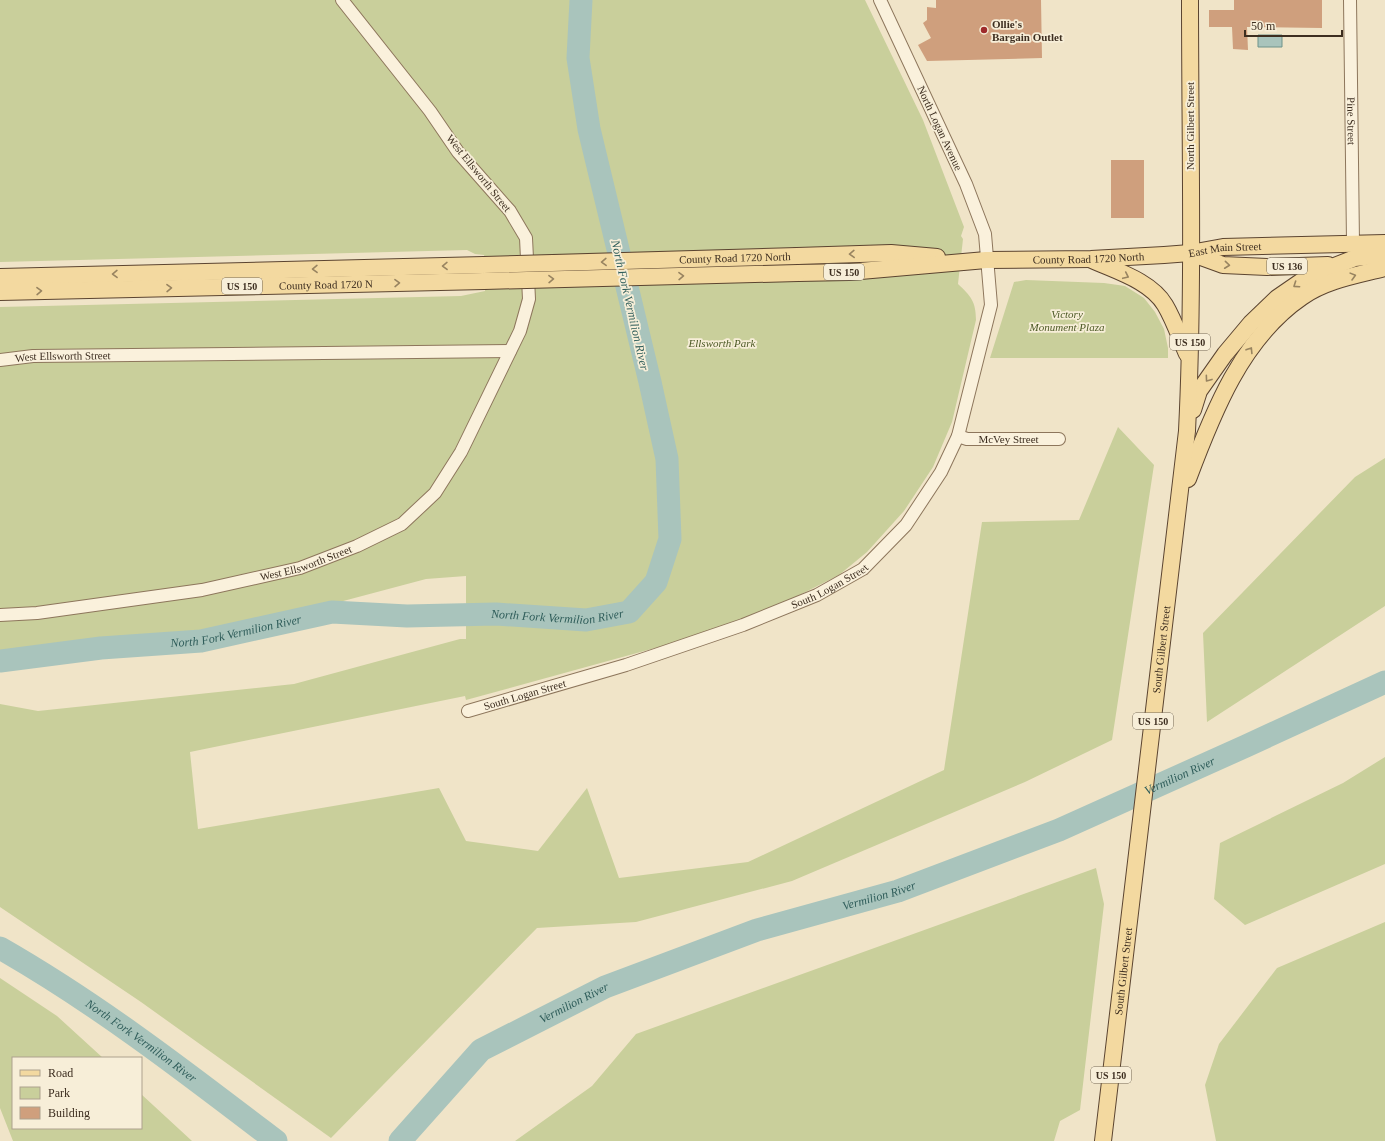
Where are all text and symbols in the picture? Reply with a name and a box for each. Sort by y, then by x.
scale bar [1245,12,1342,38]
place label: Ollie's Bargain Outlet [992,18,1063,43]
text: 50 m [1251,19,1276,33]
marker: Ollie's Bargain Outlet [979,25,989,35]
street label: North Gilbert Street [1184,82,1196,170]
street label: North Logan Avenue [915,84,965,172]
street label: Pine Street [1345,97,1358,145]
street label: West Ellsworth Street [444,132,514,214]
water label: North Fork Vermilion River [608,238,652,372]
street label: East Main Street [1188,240,1262,259]
street label: County Road 1720 North [679,250,791,265]
one-way arrow [849,250,855,258]
street label: County Road 1720 North [1033,250,1145,266]
one-way arrow [601,257,607,266]
road number: US 136 [1267,258,1307,274]
one-way arrow [1224,260,1230,269]
one-way arrow [442,262,448,270]
road number: US 150 [824,264,864,280]
one-way arrow [312,265,318,273]
one-way arrow [112,270,118,278]
one-way arrow [1122,271,1129,279]
one-way arrow [678,272,684,280]
one-way arrow [1350,273,1356,281]
one-way arrow [548,275,554,284]
road number: US 150 [222,278,262,294]
street label: County Road 1720 N [279,278,373,292]
one-way arrow [394,279,400,287]
one-way arrow [1294,280,1301,287]
one-way arrow [166,284,172,292]
one-way arrow [36,287,42,295]
park label: Victory Monument Plaza [1029,308,1105,333]
road number: US 150 [1170,334,1210,350]
park label: Ellsworth Park [688,337,757,349]
one-way arrow [1245,347,1252,354]
street label: West Ellsworth Street [14,349,111,364]
one-way arrow [1206,374,1213,381]
street label: McVey Street [978,433,1039,445]
street label: West Ellsworth Street [259,543,353,583]
street label: South Logan Street [789,562,871,611]
street label: South Gilbert Street [1150,605,1172,694]
water label: North Fork Vermilion River [490,606,625,627]
water label: North Fork Vermilion River [169,612,303,650]
street label: South Logan Street [482,677,567,712]
road number: US 150 [1133,713,1173,729]
water label: Vermilion River [1142,754,1217,798]
water label: Vermilion River [841,878,918,913]
street label: South Gilbert Street [1112,927,1134,1016]
water label: Vermilion River [537,979,611,1026]
water label: North Fork Vermilion River [82,996,200,1085]
legend [12,1057,142,1129]
text: Road [48,1066,73,1080]
road number: US 150 [1091,1067,1131,1083]
text: Park [48,1086,70,1100]
text: Building [48,1106,90,1120]

